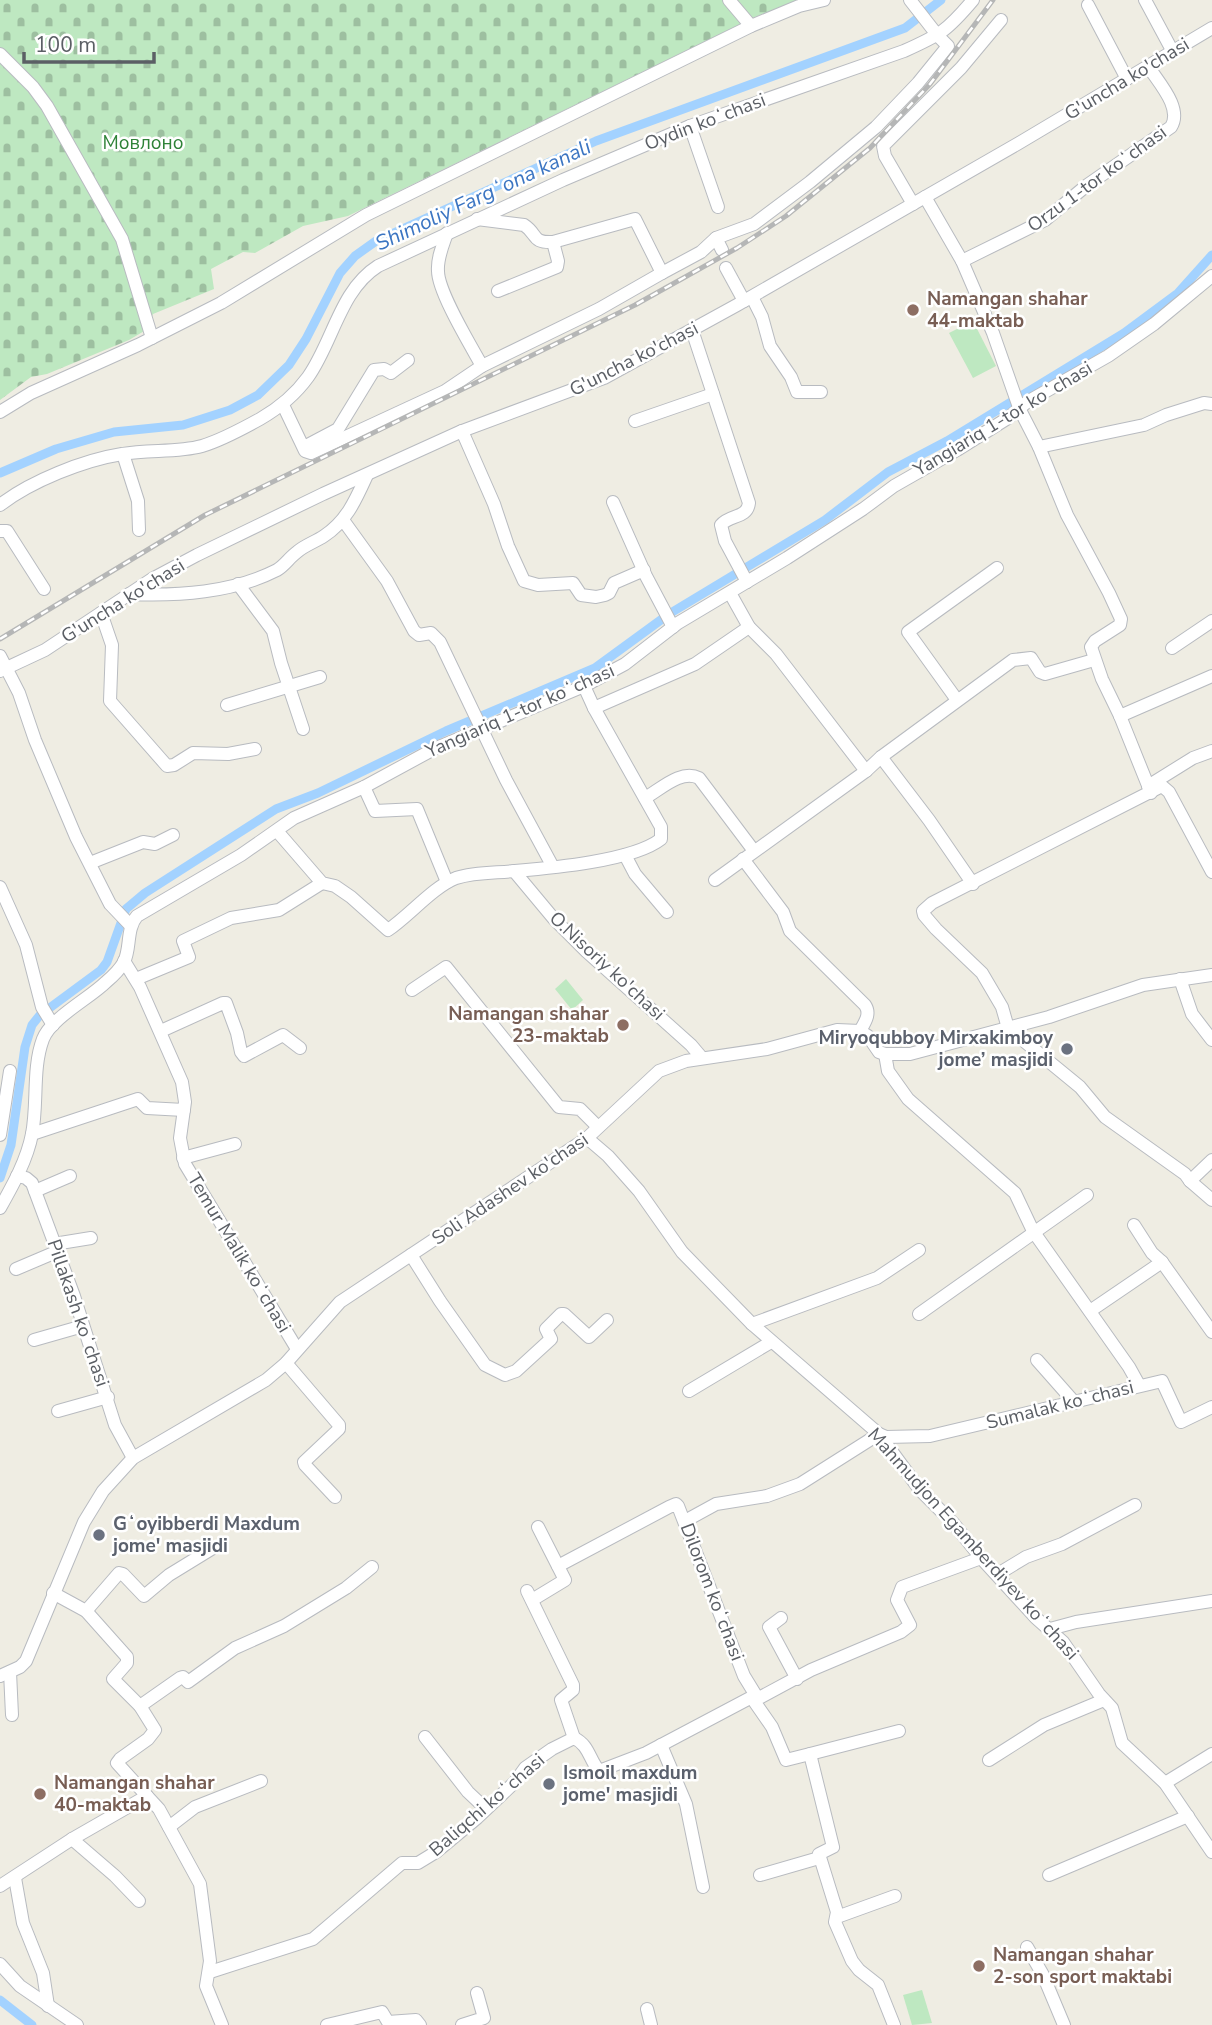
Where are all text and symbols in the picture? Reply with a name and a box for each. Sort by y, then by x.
scale bar [24,21,154,65]
text: 100 m [35,31,96,59]
street label: G'uncha ko'chasi [1060,31,1194,127]
street label: Oydin koʻchasi [641,87,769,157]
street label: Orzu 1-tor koʻchasi [1022,120,1172,238]
park label: Мовлоно [103,130,183,156]
water label: Shimoliy Fargʻona kanali [371,132,596,257]
place label: Namangan shahar 44-maktab [927,286,1088,334]
marker: Namangan shahar 44-maktab [905,302,921,318]
street label: G'uncha ko'chasi [565,315,703,403]
street label: Yangiariq 1-tor koʻchasi [908,355,1097,483]
street label: G'uncha ko'chasi [56,553,190,649]
street label: Yangiariq 1-tor koʻchasi [420,658,619,765]
street label: O.Nisoriy ko'chasi [543,906,671,1026]
place label: Namangan shahar 23-maktab [448,1001,610,1049]
marker: Namangan shahar 23-maktab [615,1017,631,1033]
place label: Miryoqubboy Mirxakimboy jome’ masjidi [818,1025,1054,1073]
marker: Miryoqubboy Mirxakimboy jome’ masjidi [1059,1041,1075,1057]
street label: Soli Adashev ko'chasi [427,1127,593,1251]
street label: Temur Malik koʻchasi [181,1168,297,1338]
street label: Pillakash koʻchasi [41,1236,115,1390]
street label: Sumalak koʻchasi [983,1374,1137,1436]
street label: Mahmudjon Egamberdiyev koʻchasi [861,1422,1085,1666]
place label: Gʻoyibberdi Maxdum jome' masjidi [111,1511,300,1559]
street label: Dilorom koʻchasi [674,1519,750,1665]
marker: Gʻoyibberdi Maxdum jome' masjidi [91,1527,107,1543]
street label: Baliqchi koʻchasi [424,1747,550,1863]
place label: Ismoil maxdum jome' masjidi [561,1760,698,1808]
place label: Namangan shahar 40-maktab [54,1770,215,1818]
marker: Ismoil maxdum jome' masjidi [541,1776,557,1792]
marker: Namangan shahar 40-maktab [32,1786,48,1802]
place label: Namangan shahar 2-son sport maktabi [993,1942,1172,1990]
marker: Namangan shahar 2-son sport maktabi [971,1958,987,1974]

